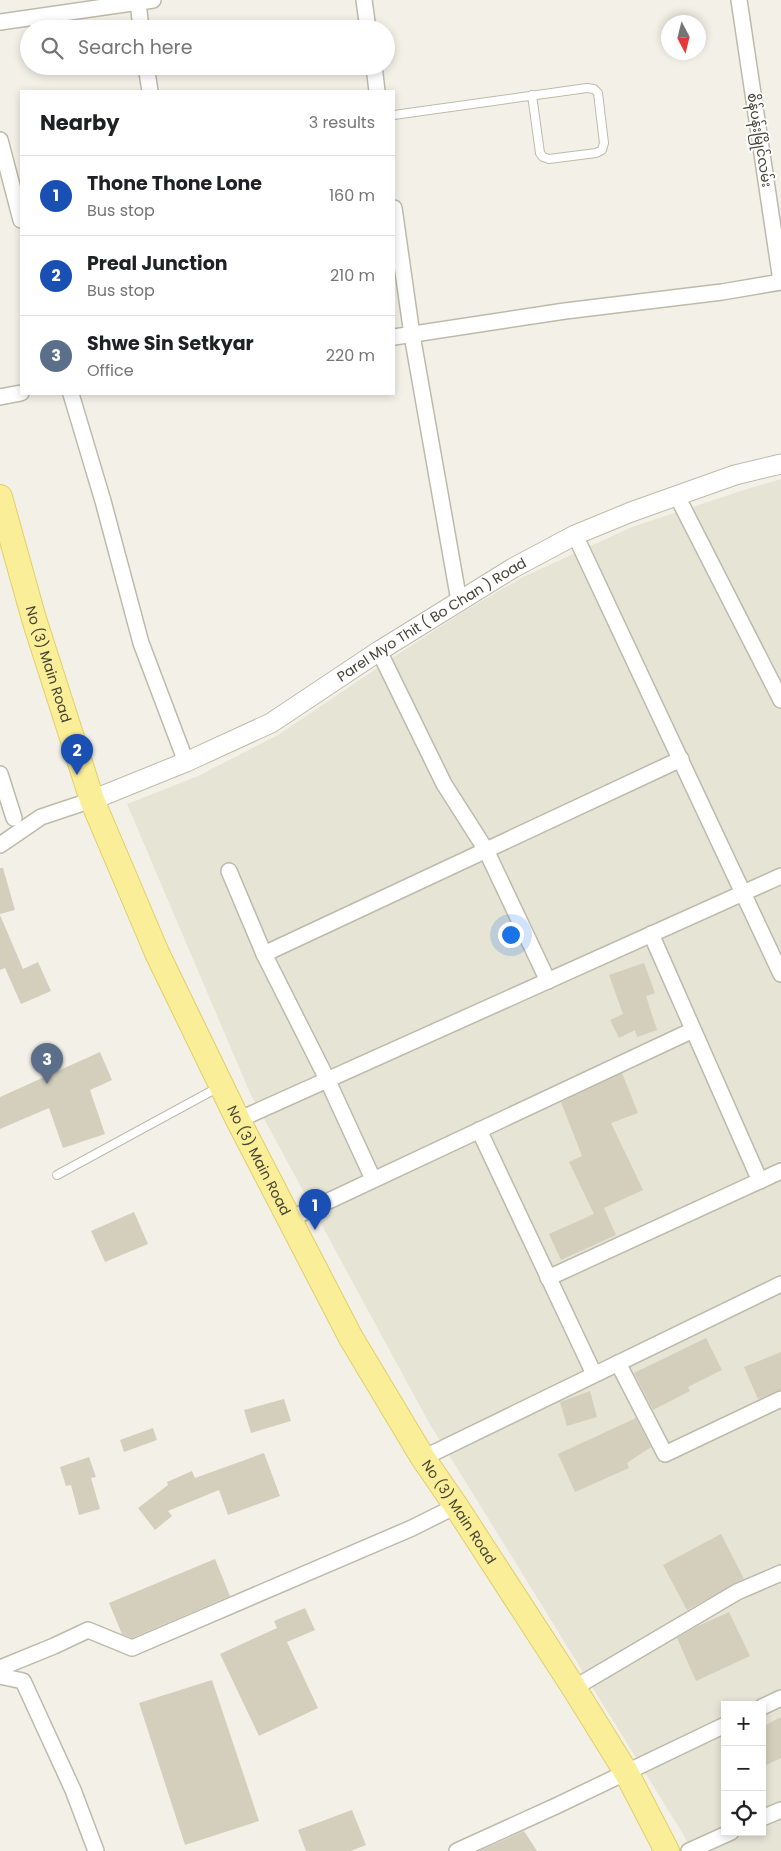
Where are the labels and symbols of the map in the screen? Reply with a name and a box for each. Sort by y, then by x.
north arrow [661,15,706,60]
street label: စိန်ပန်းမြိုင်လမ်း [741,91,777,189]
street label: Parel Myo Thit ( Bo Chan ) Road [333,553,530,686]
street label: No (3) Main Road [21,603,76,725]
pin: 2 [61,734,93,775]
your location [498,922,524,948]
pin: 3 [31,1043,63,1084]
street label: No (3) Main Road [222,1102,296,1219]
pin: 1 [299,1189,331,1230]
street label: No (3) Main Road [417,1456,501,1568]

